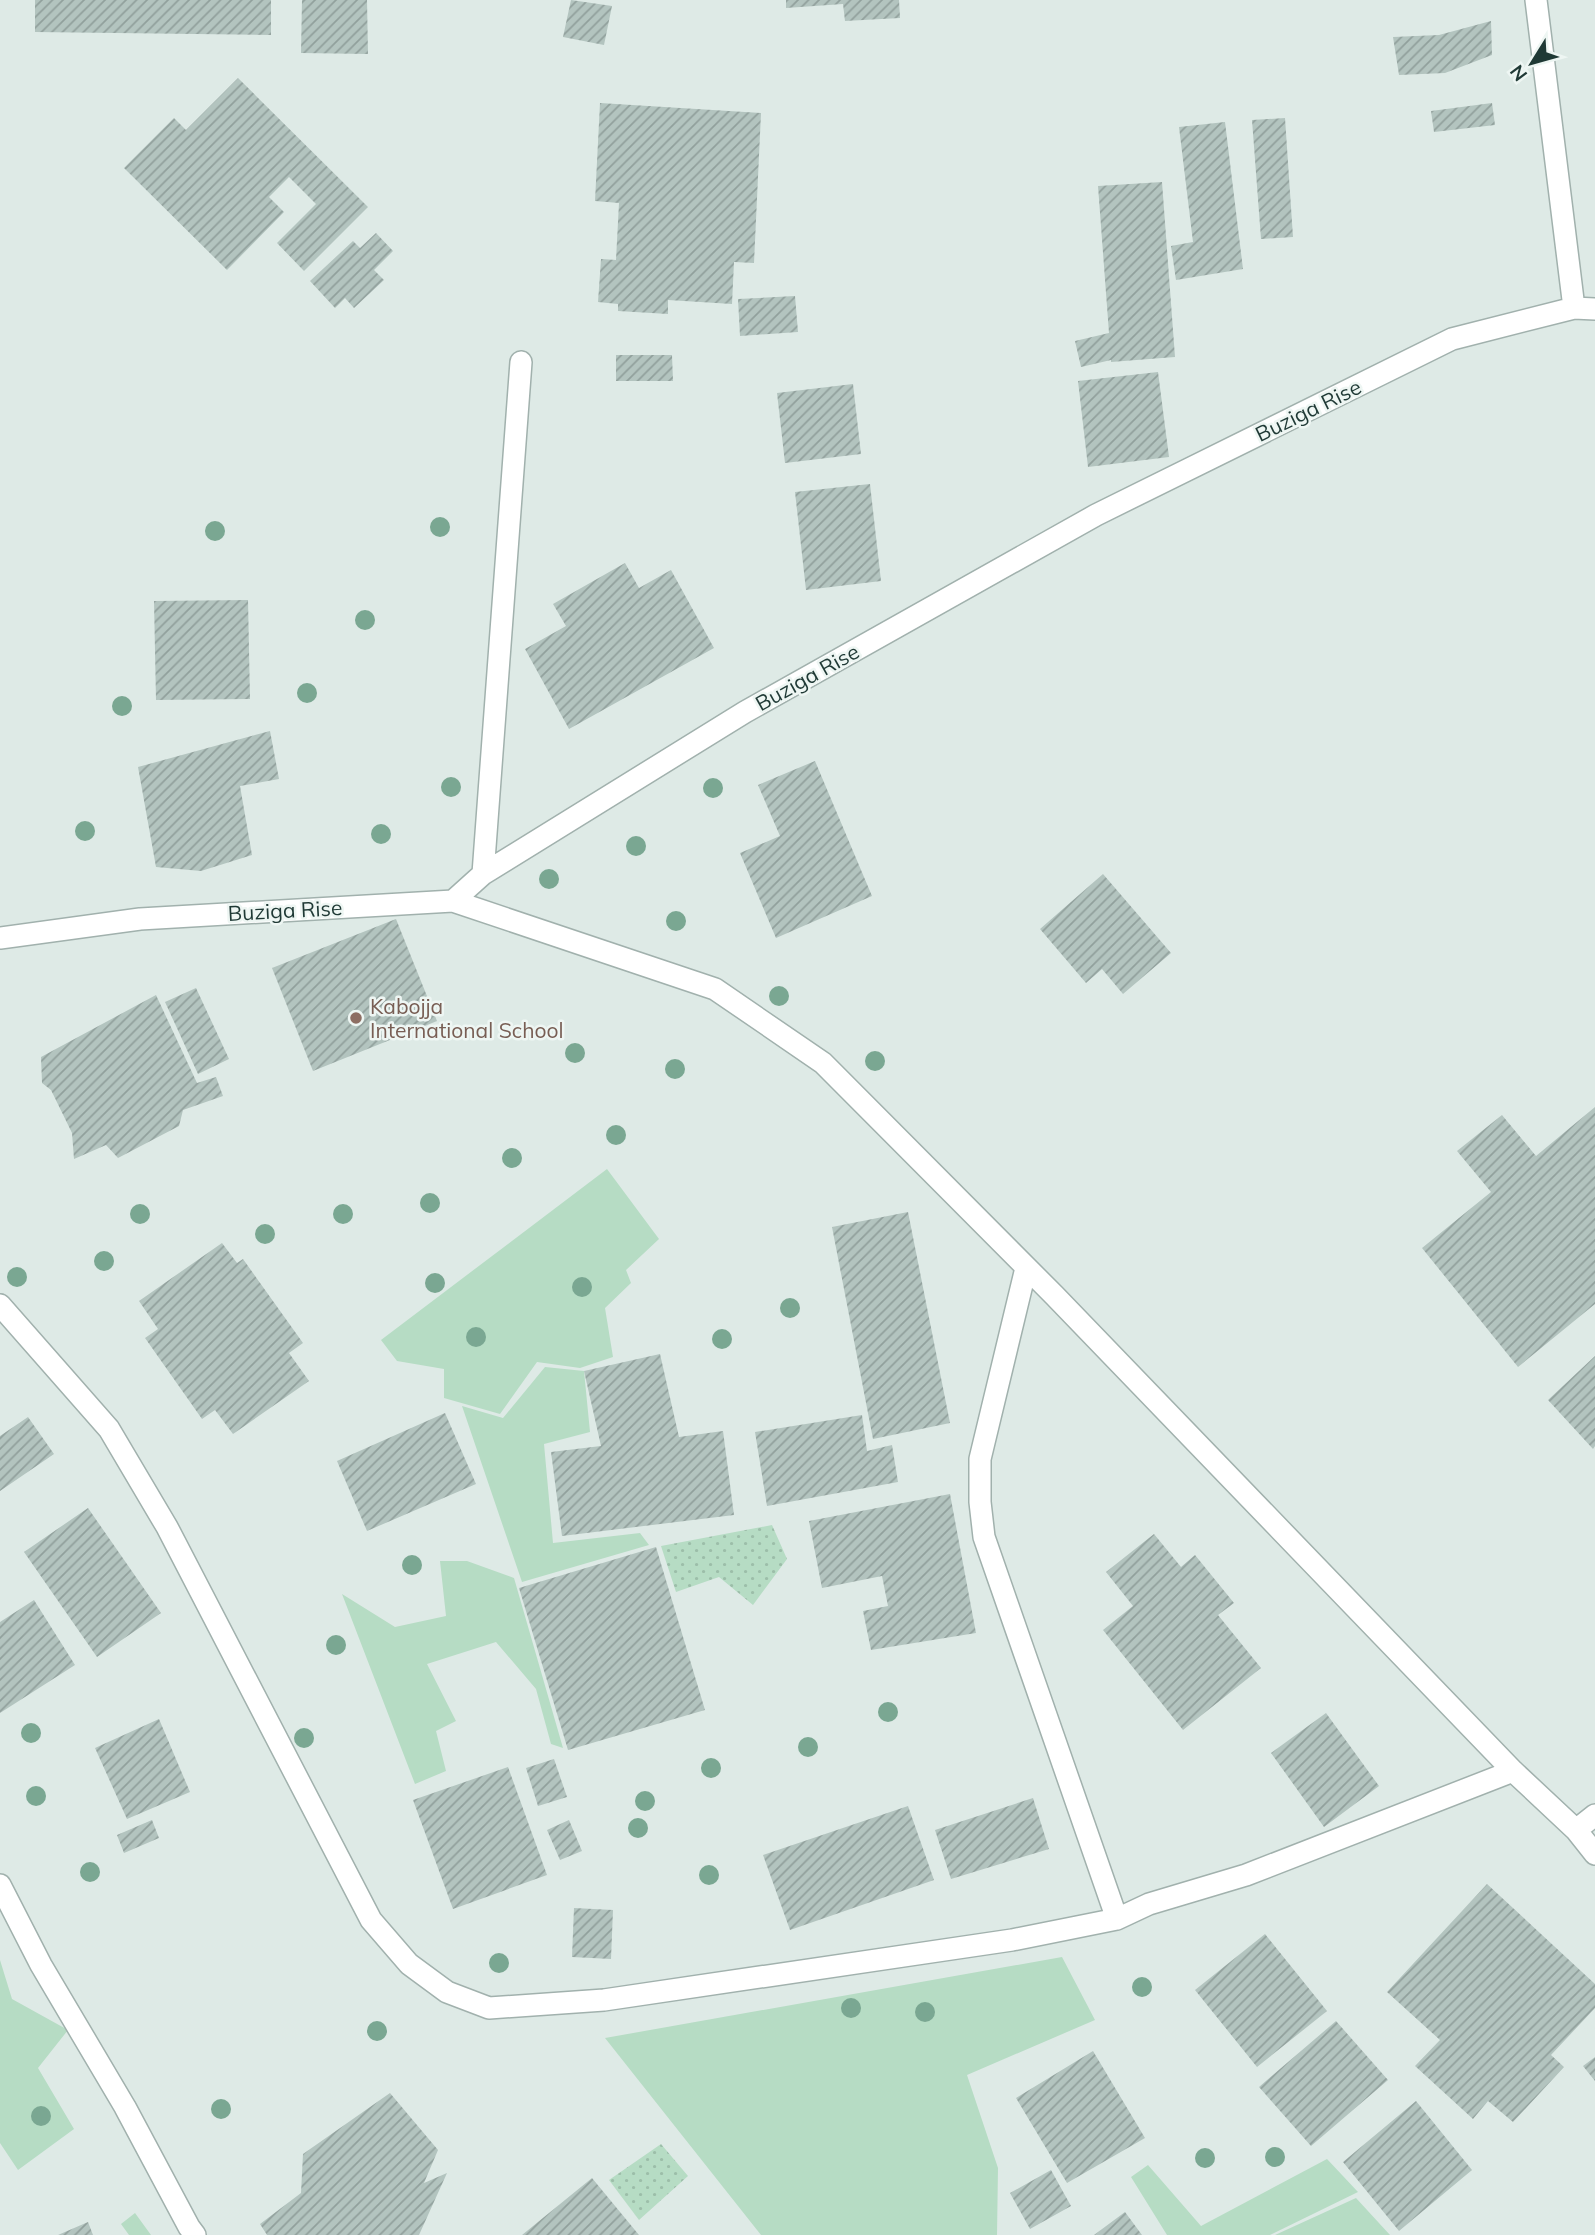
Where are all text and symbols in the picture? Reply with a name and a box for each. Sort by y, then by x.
north arrow [1497,28,1567,98]
text: N [1505,60,1532,86]
street label: Buziga Rise [1251,373,1365,447]
street label: Buziga Rise [751,638,863,716]
street label: Buziga Rise [227,894,343,926]
place label: Kabojja International School [370,993,563,1043]
marker: Kabojja International School [348,1010,364,1026]

